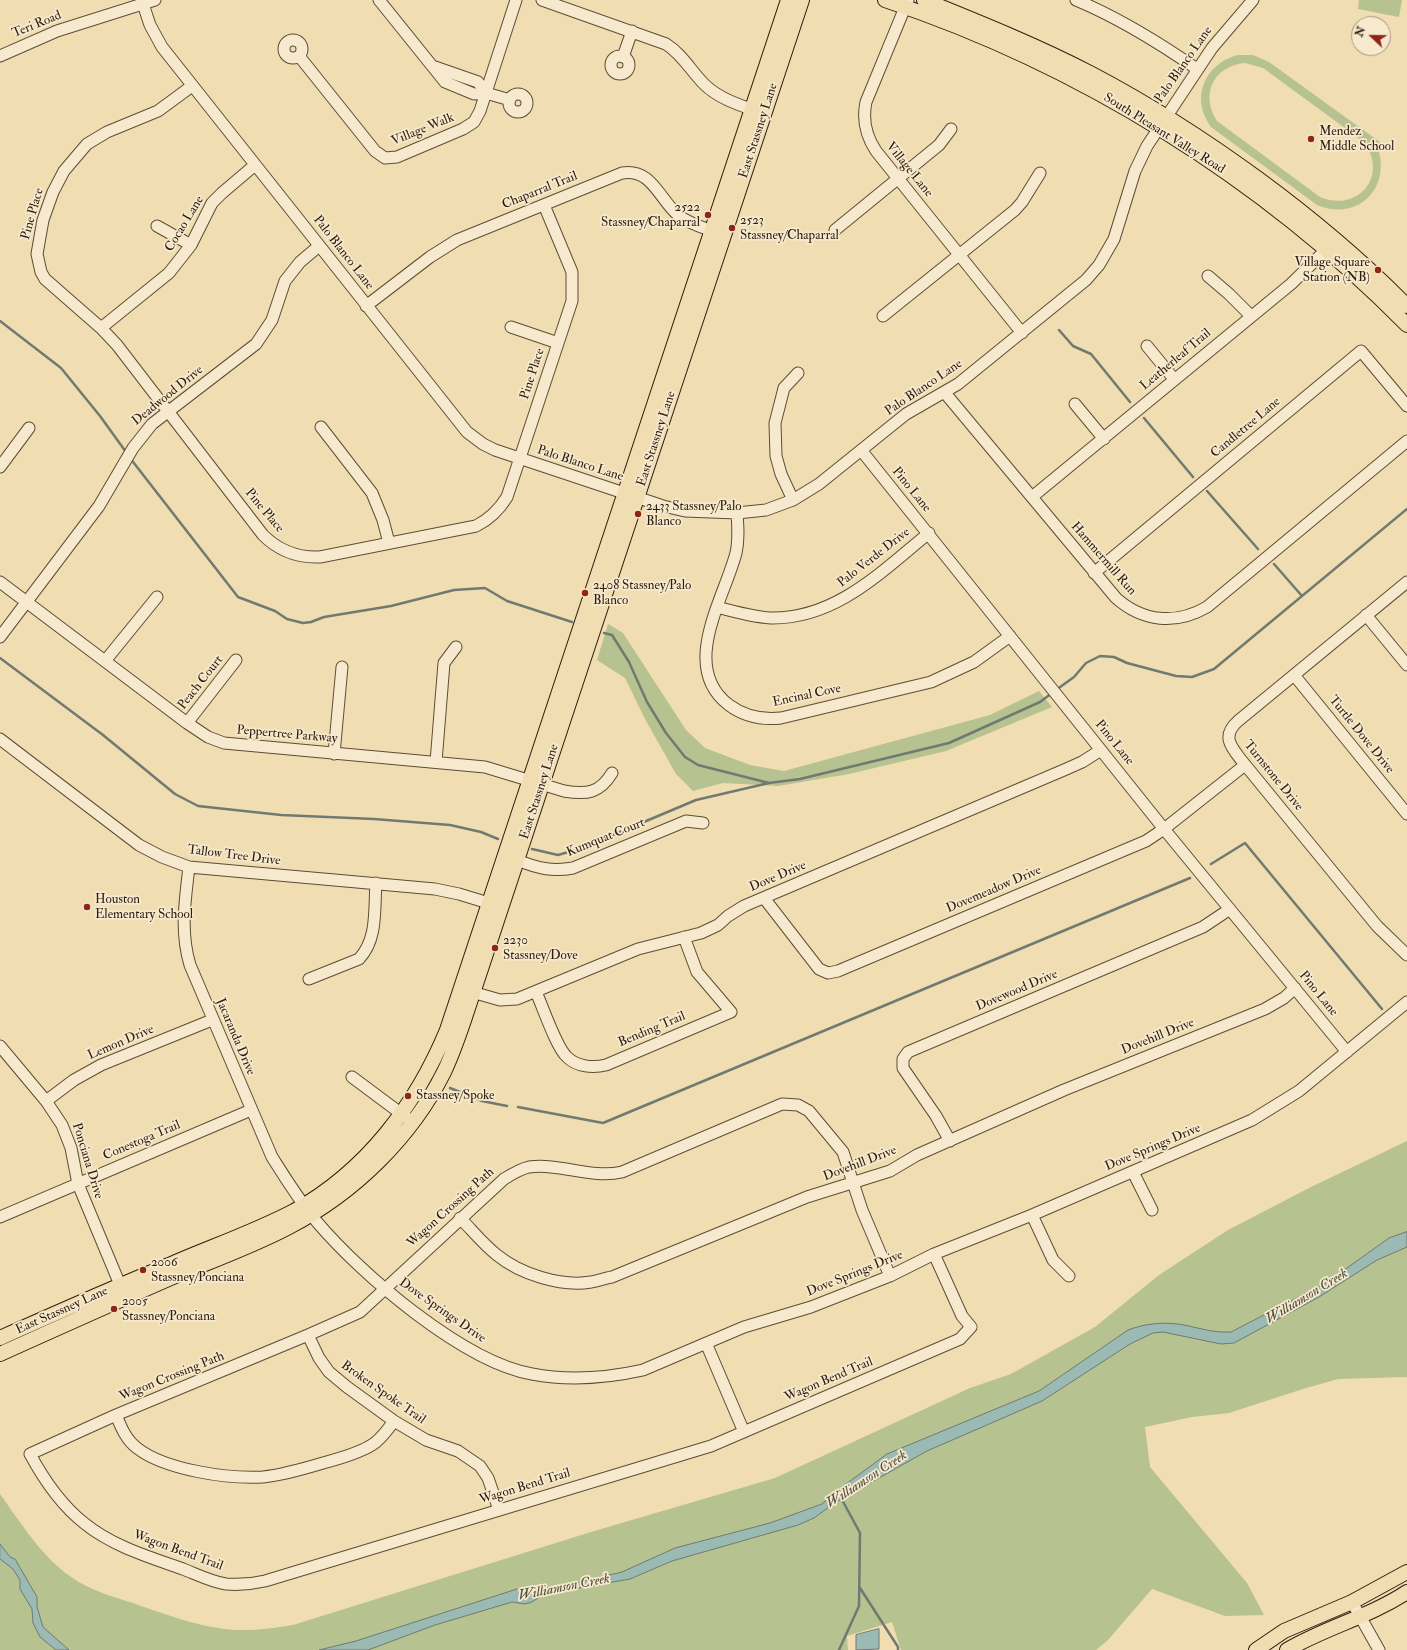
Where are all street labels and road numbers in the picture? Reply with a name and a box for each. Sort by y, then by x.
street label: Teri Road [10,8,64,42]
street label: Palo Blanco Lane [1152,24,1216,106]
street label: East Stassney Lane [736,81,782,181]
street label: South Pleasant Valley Road [1100,90,1228,178]
street label: Village Walk [389,110,457,150]
street label: Village Lane [882,139,936,201]
street label: Chaparral Trail [500,169,580,213]
street label: Pine Place [18,186,48,242]
street label: Cocao Lane [162,193,208,255]
street label: Palo Blanco Lane [309,213,377,293]
street label: Leatherleaf Trail [1137,326,1215,394]
street label: Pine Place [517,346,549,402]
street label: Palo Blanco Lane [882,356,966,420]
street label: Deadwood Drive [129,363,207,429]
street label: East Stassney Lane [634,389,680,489]
street label: Candletree Lane [1208,394,1284,462]
street label: Palo Blanco Lane [535,443,625,485]
street label: Pino Lane [888,464,934,516]
street label: Pine Place [241,486,287,536]
street label: Hammermill Run [1067,519,1139,599]
street label: Palo Verde Drive [835,525,913,591]
street label: Peach Court [175,653,227,713]
street label: Encinal Cove [771,681,843,711]
street label: Turtle Dove Drive [1325,693,1397,777]
street label: Pino Lane [1091,717,1137,769]
street label: Peppertree Parkway [236,723,338,747]
street label: Turnstone Drive [1240,738,1306,814]
street label: East Stassney Lane [517,742,563,842]
street label: Kumquat Court [565,815,647,861]
street label: Tallow Tree Drive [187,843,281,869]
street label: Dove Drive [747,858,809,896]
street label: Dovemeadow Drive [944,863,1044,917]
street label: Dovewood Drive [974,967,1060,1015]
street label: Pino Lane [1295,968,1341,1020]
street label: Jacaranda Drive [212,996,258,1078]
street label: Bending Trail [616,1009,688,1051]
street label: Dovehill Drive [1119,1015,1197,1059]
street label: Lemon Drive [86,1022,156,1064]
street label: Conestoga Trail [101,1118,183,1164]
street label: Ponciana Drive [68,1121,106,1201]
street label: Dove Springs Drive [1103,1121,1203,1175]
street label: Dovehill Drive [821,1143,899,1185]
street label: Wagon Crossing Path [404,1165,498,1251]
street label: Dove Springs Drive [805,1248,905,1300]
street label: Dove Springs Drive [396,1275,488,1347]
street label: East Stassney Lane [13,1284,111,1338]
street label: Wagon Crossing Path [117,1349,227,1405]
street label: Wagon Bend Trail [782,1354,876,1406]
street label: Broken Spoke Trail [338,1358,428,1428]
street label: Wagon Bend Trail [478,1466,572,1508]
street label: Wagon Bend Trail [131,1528,225,1574]

